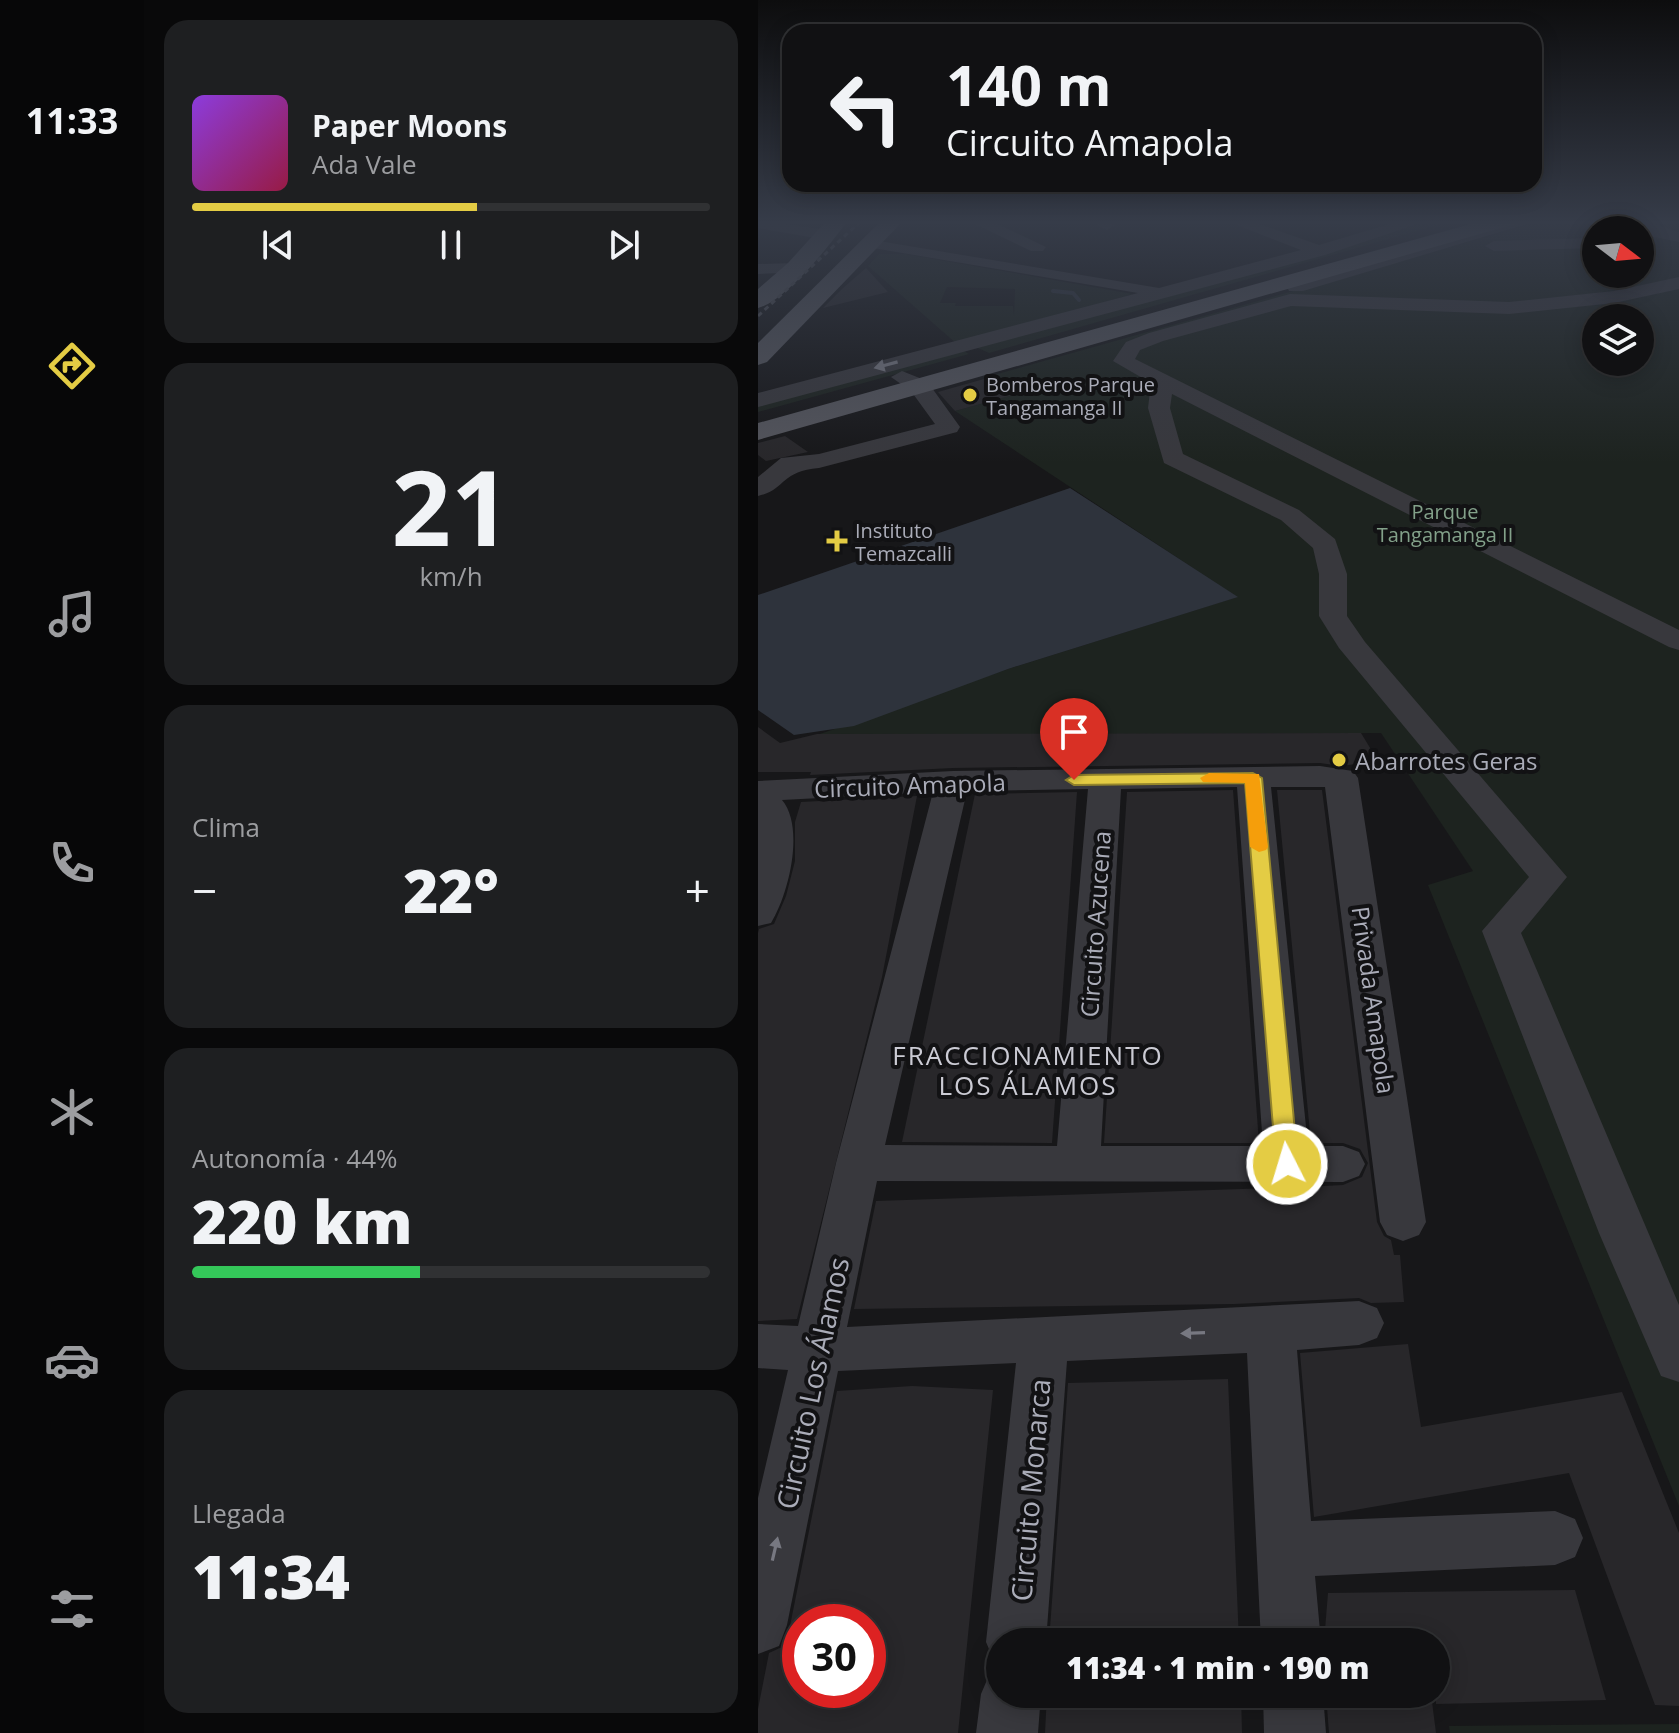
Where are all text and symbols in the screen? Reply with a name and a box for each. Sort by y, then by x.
text: 140 m [946,46,1112,122]
icon: left [814,56,918,160]
text: 11:33 [26,96,118,145]
text: Paper Moons [312,105,507,146]
text: Circuito Amapola [946,118,1234,167]
text: Ada Vale [312,146,417,182]
north arrow [1582,216,1654,288]
map controls [1582,216,1654,376]
icon: previous [256,223,300,267]
icon: pause [429,223,473,267]
icon: next [602,223,646,267]
button: layers [1582,304,1654,376]
icon: directions [44,338,100,394]
one-way arrow [873,359,898,371]
place label: Bomberos Parque Tangamanga II [986,371,1155,421]
marker: Bomberos Parque Tangamanga II [961,386,979,404]
text: 21 [392,435,510,576]
park label: Parque Tangamanga II [1377,498,1513,548]
place label: Instituto Temazcalli [855,517,952,567]
marker: Instituto Temazcalli [826,530,848,552]
text: km/h [419,558,483,594]
icon: music [44,586,100,642]
pin [1040,698,1108,780]
icon: arrive [1052,710,1096,754]
place label: Abarrotes Geras [1355,744,1537,777]
marker: Abarrotes Geras [1330,751,1348,769]
street label: Circuito Amapola [814,765,1006,805]
text: Clima [192,809,260,845]
street label: Circuito Azucena [1072,830,1118,1018]
icon: phone [44,835,100,891]
text: 22° [403,849,499,931]
text: − [192,860,217,920]
text: + [685,860,710,920]
street label: Privada Amapola [1344,904,1404,1096]
district label: FRACCIONAMIENTO LOS ÁLAMOS [892,1037,1164,1103]
icon: climate [44,1084,100,1140]
position arrow [1245,1122,1329,1206]
text: Autonomía · 44% [192,1140,398,1176]
text: 220 km [192,1180,413,1262]
street label: Circuito Los Álamos [767,1254,857,1512]
one-way arrow [1180,1327,1205,1340]
icon: car [44,1332,100,1388]
street label: Circuito Monarca [1001,1377,1059,1603]
text: Llegada [192,1495,286,1531]
text: 11:34 [192,1535,350,1617]
one-way arrow [769,1537,782,1562]
icon: filters [44,1581,100,1637]
speed limit sign: 30 [782,1604,886,1708]
text: 11:34 · 1 min · 190 m [1066,1647,1370,1688]

